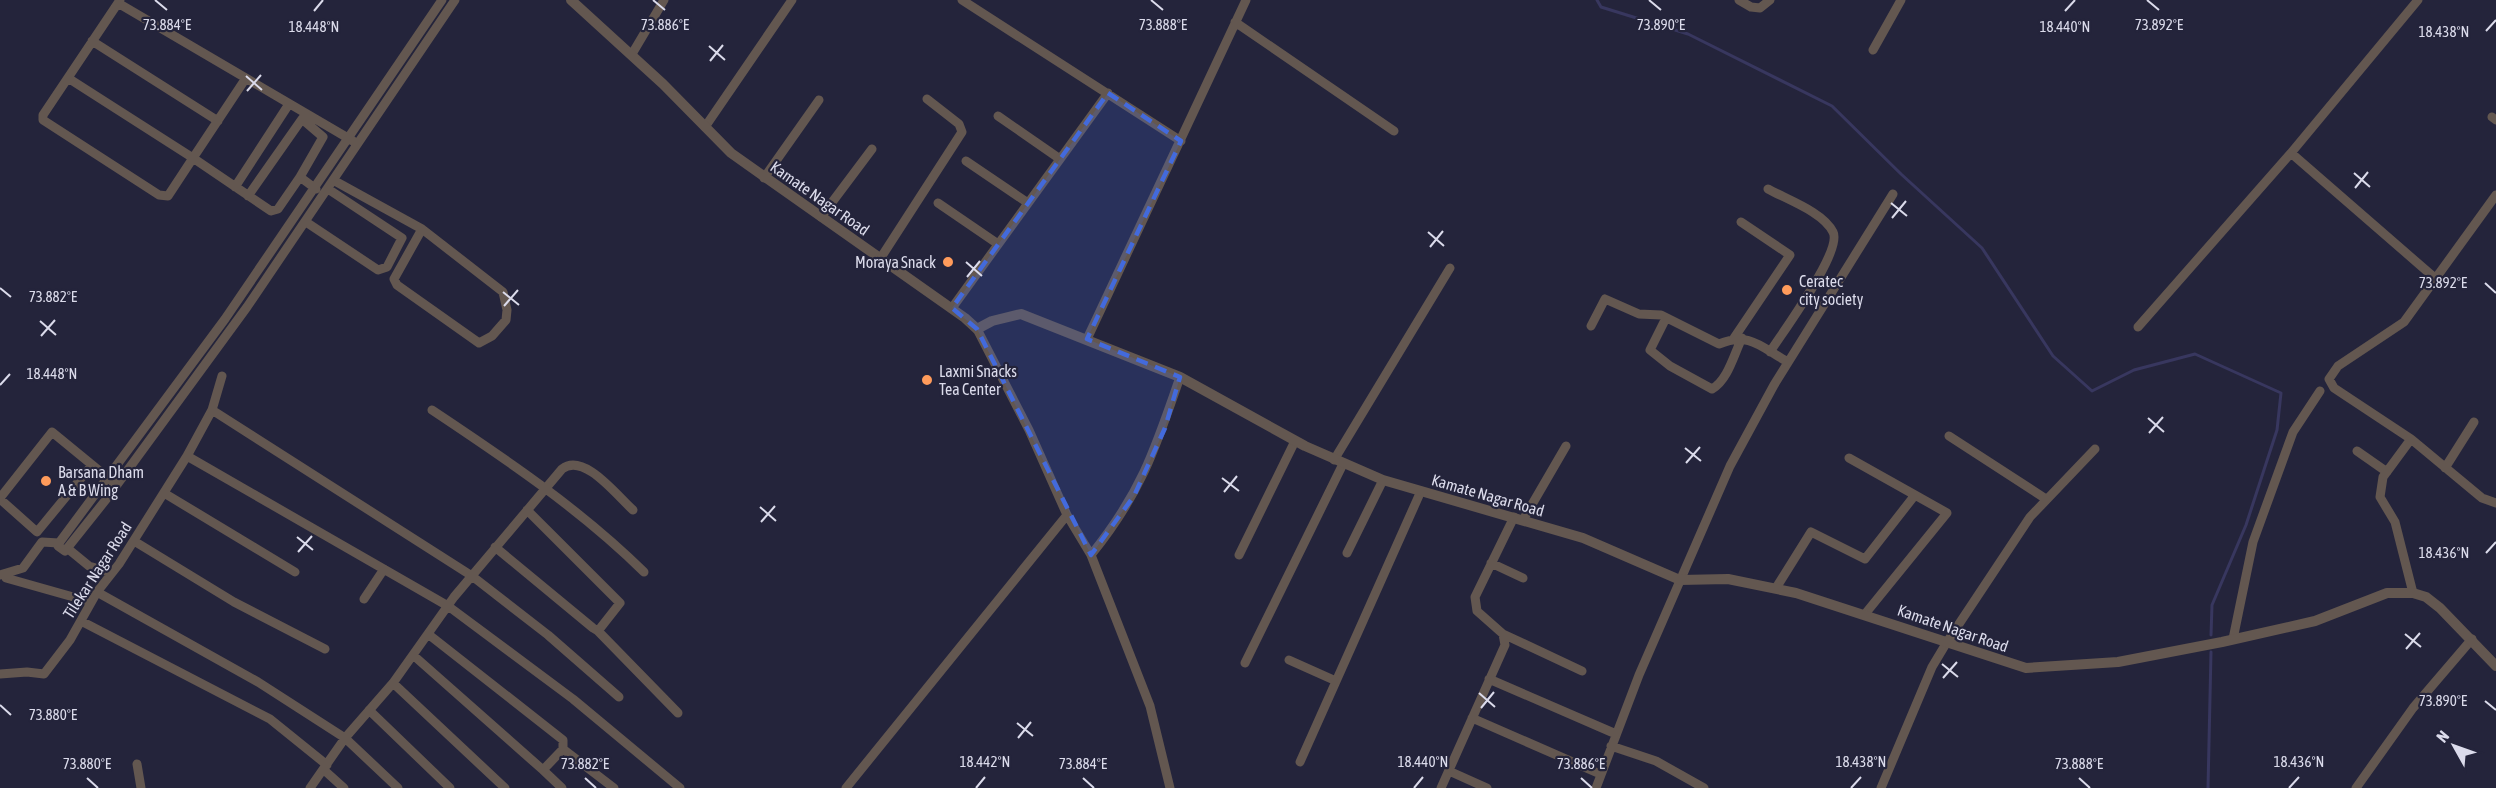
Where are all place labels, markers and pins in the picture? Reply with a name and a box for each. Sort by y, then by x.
place label: Moraya Snack [855,253,936,272]
marker: Moraya Snack [941,255,955,269]
place label: Ceratec city society [1799,272,1864,309]
marker: Ceratec city society [1780,283,1794,297]
place label: Laxmi Snacks Tea Center [939,362,1017,398]
marker: Laxmi Snacks Tea Center [920,373,934,387]
place label: Barsana Dham A & B Wing [58,463,144,500]
marker: Barsana Dham A & B Wing [39,474,53,488]

